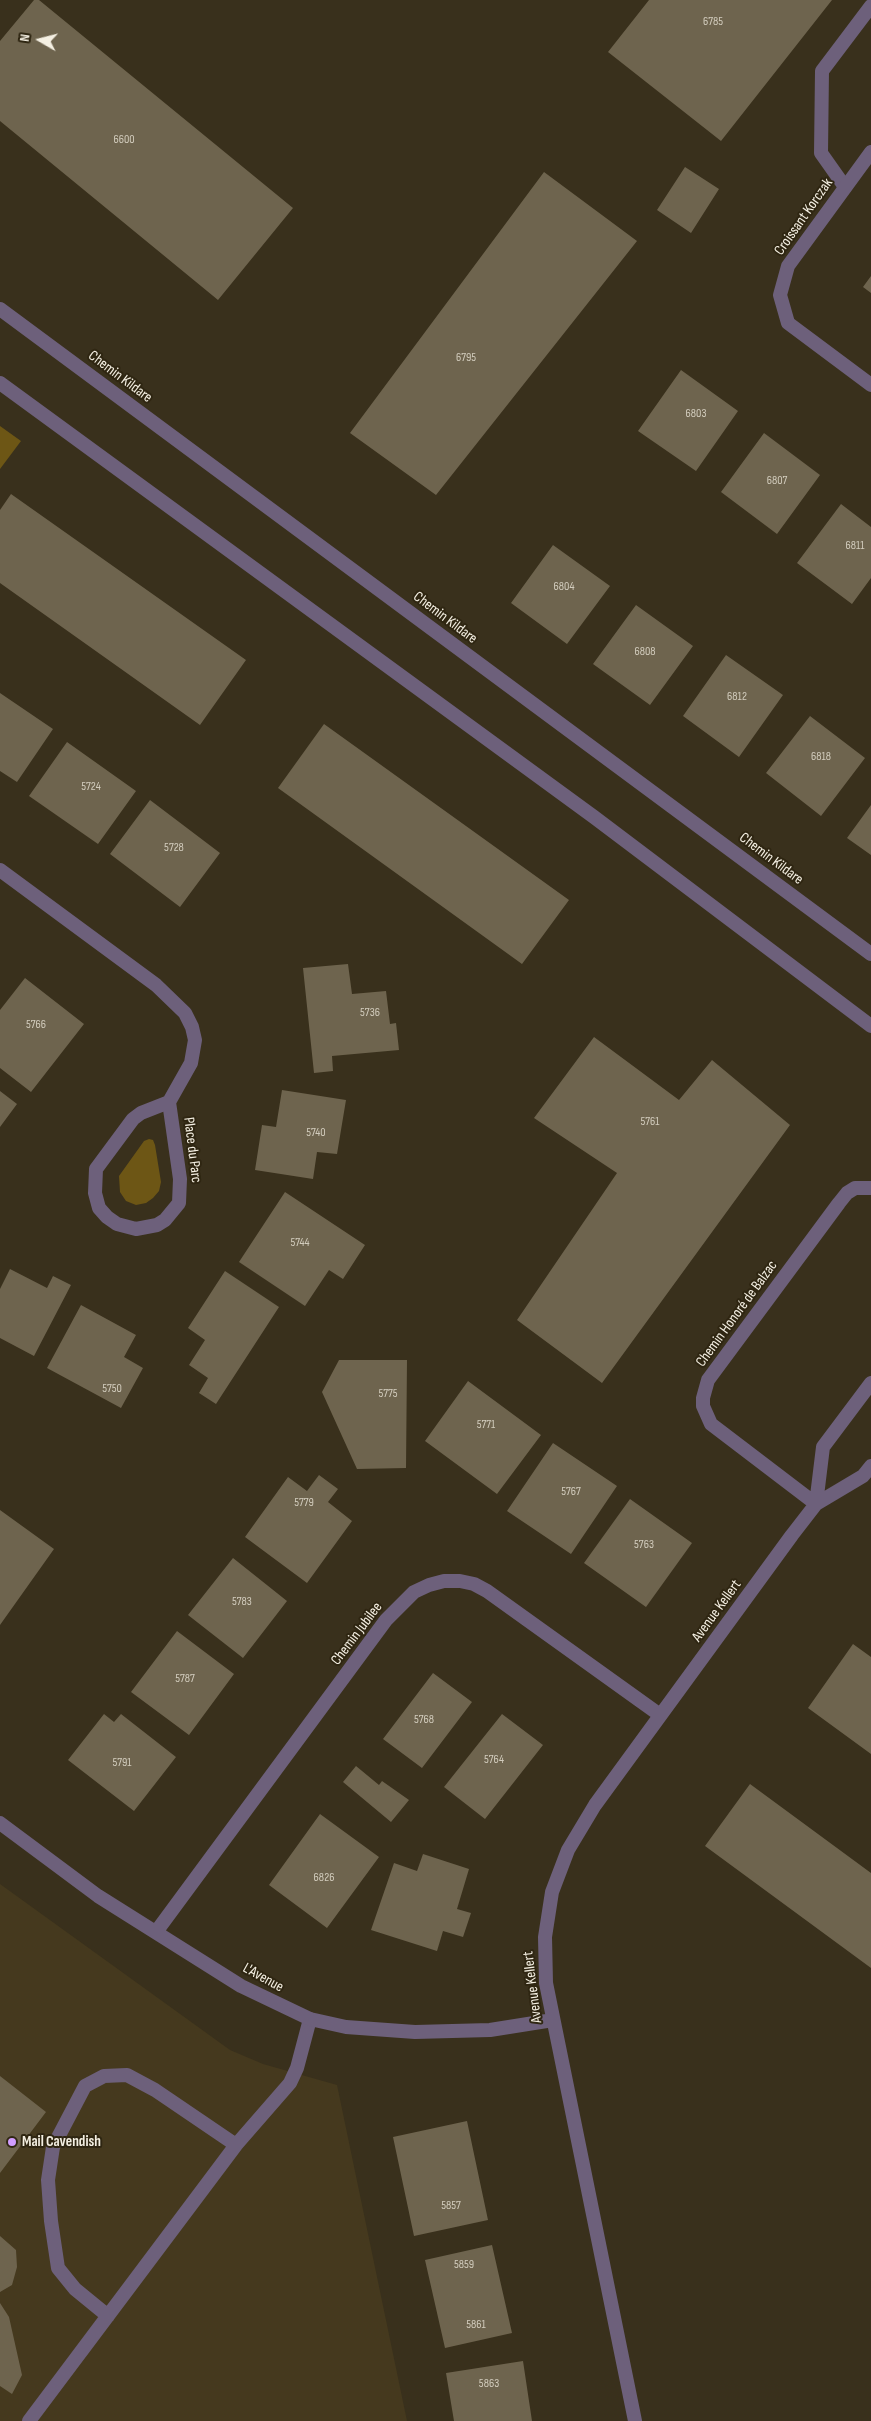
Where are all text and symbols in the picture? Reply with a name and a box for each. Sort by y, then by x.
north arrow [15,15,65,65]
house number: 6785 [703,15,723,29]
text: N [16,33,34,43]
house number: 6600 [113,133,135,147]
street label: Croissant Korczak [771,175,837,259]
street label: Chemin Kildare [84,347,156,407]
house number: 6795 [456,351,476,365]
house number: 6803 [686,407,706,421]
house number: 6807 [767,474,787,488]
house number: 6811 [846,539,864,553]
house number: 6804 [554,580,574,594]
street label: Chemin Kildare [409,588,481,648]
house number: 6808 [634,645,656,659]
house number: 6812 [727,690,747,704]
house number: 6818 [811,750,831,764]
house number: 5724 [81,780,101,794]
street label: Chemin Kildare [735,829,807,889]
house number: 5728 [164,841,184,855]
house number: 5736 [360,1006,380,1020]
house number: 5766 [26,1018,46,1032]
house number: 5761 [640,1115,660,1129]
street label: Place du Parc [179,1116,205,1184]
house number: 5740 [306,1126,326,1140]
house number: 5744 [290,1236,310,1250]
street label: Chemin Honoré de Balzac [692,1257,782,1371]
house number: 5750 [102,1382,122,1396]
house number: 5775 [378,1387,398,1401]
house number: 5771 [477,1418,495,1432]
house number: 5767 [561,1485,581,1499]
house number: 5779 [294,1496,314,1510]
house number: 5763 [634,1538,654,1552]
street label: Avenue Kellert [688,1576,746,1646]
house number: 5783 [232,1595,252,1609]
street label: Chemin Jubilee [327,1599,387,1669]
house number: 5787 [175,1672,195,1686]
house number: 5768 [414,1713,434,1727]
house number: 5764 [484,1753,504,1767]
house number: 5791 [112,1756,132,1770]
house number: 6826 [314,1871,334,1885]
street label: Avenue Kellert [520,1950,546,2024]
street label: L'Avenue [240,1960,286,1996]
place label: Mail Cavendish [22,2133,101,2151]
marker: Mail Cavendish [6,2136,18,2148]
house number: 5857 [441,2199,461,2213]
house number: 5859 [454,2258,474,2272]
house number: 5861 [466,2318,486,2332]
house number: 5863 [479,2377,499,2391]

